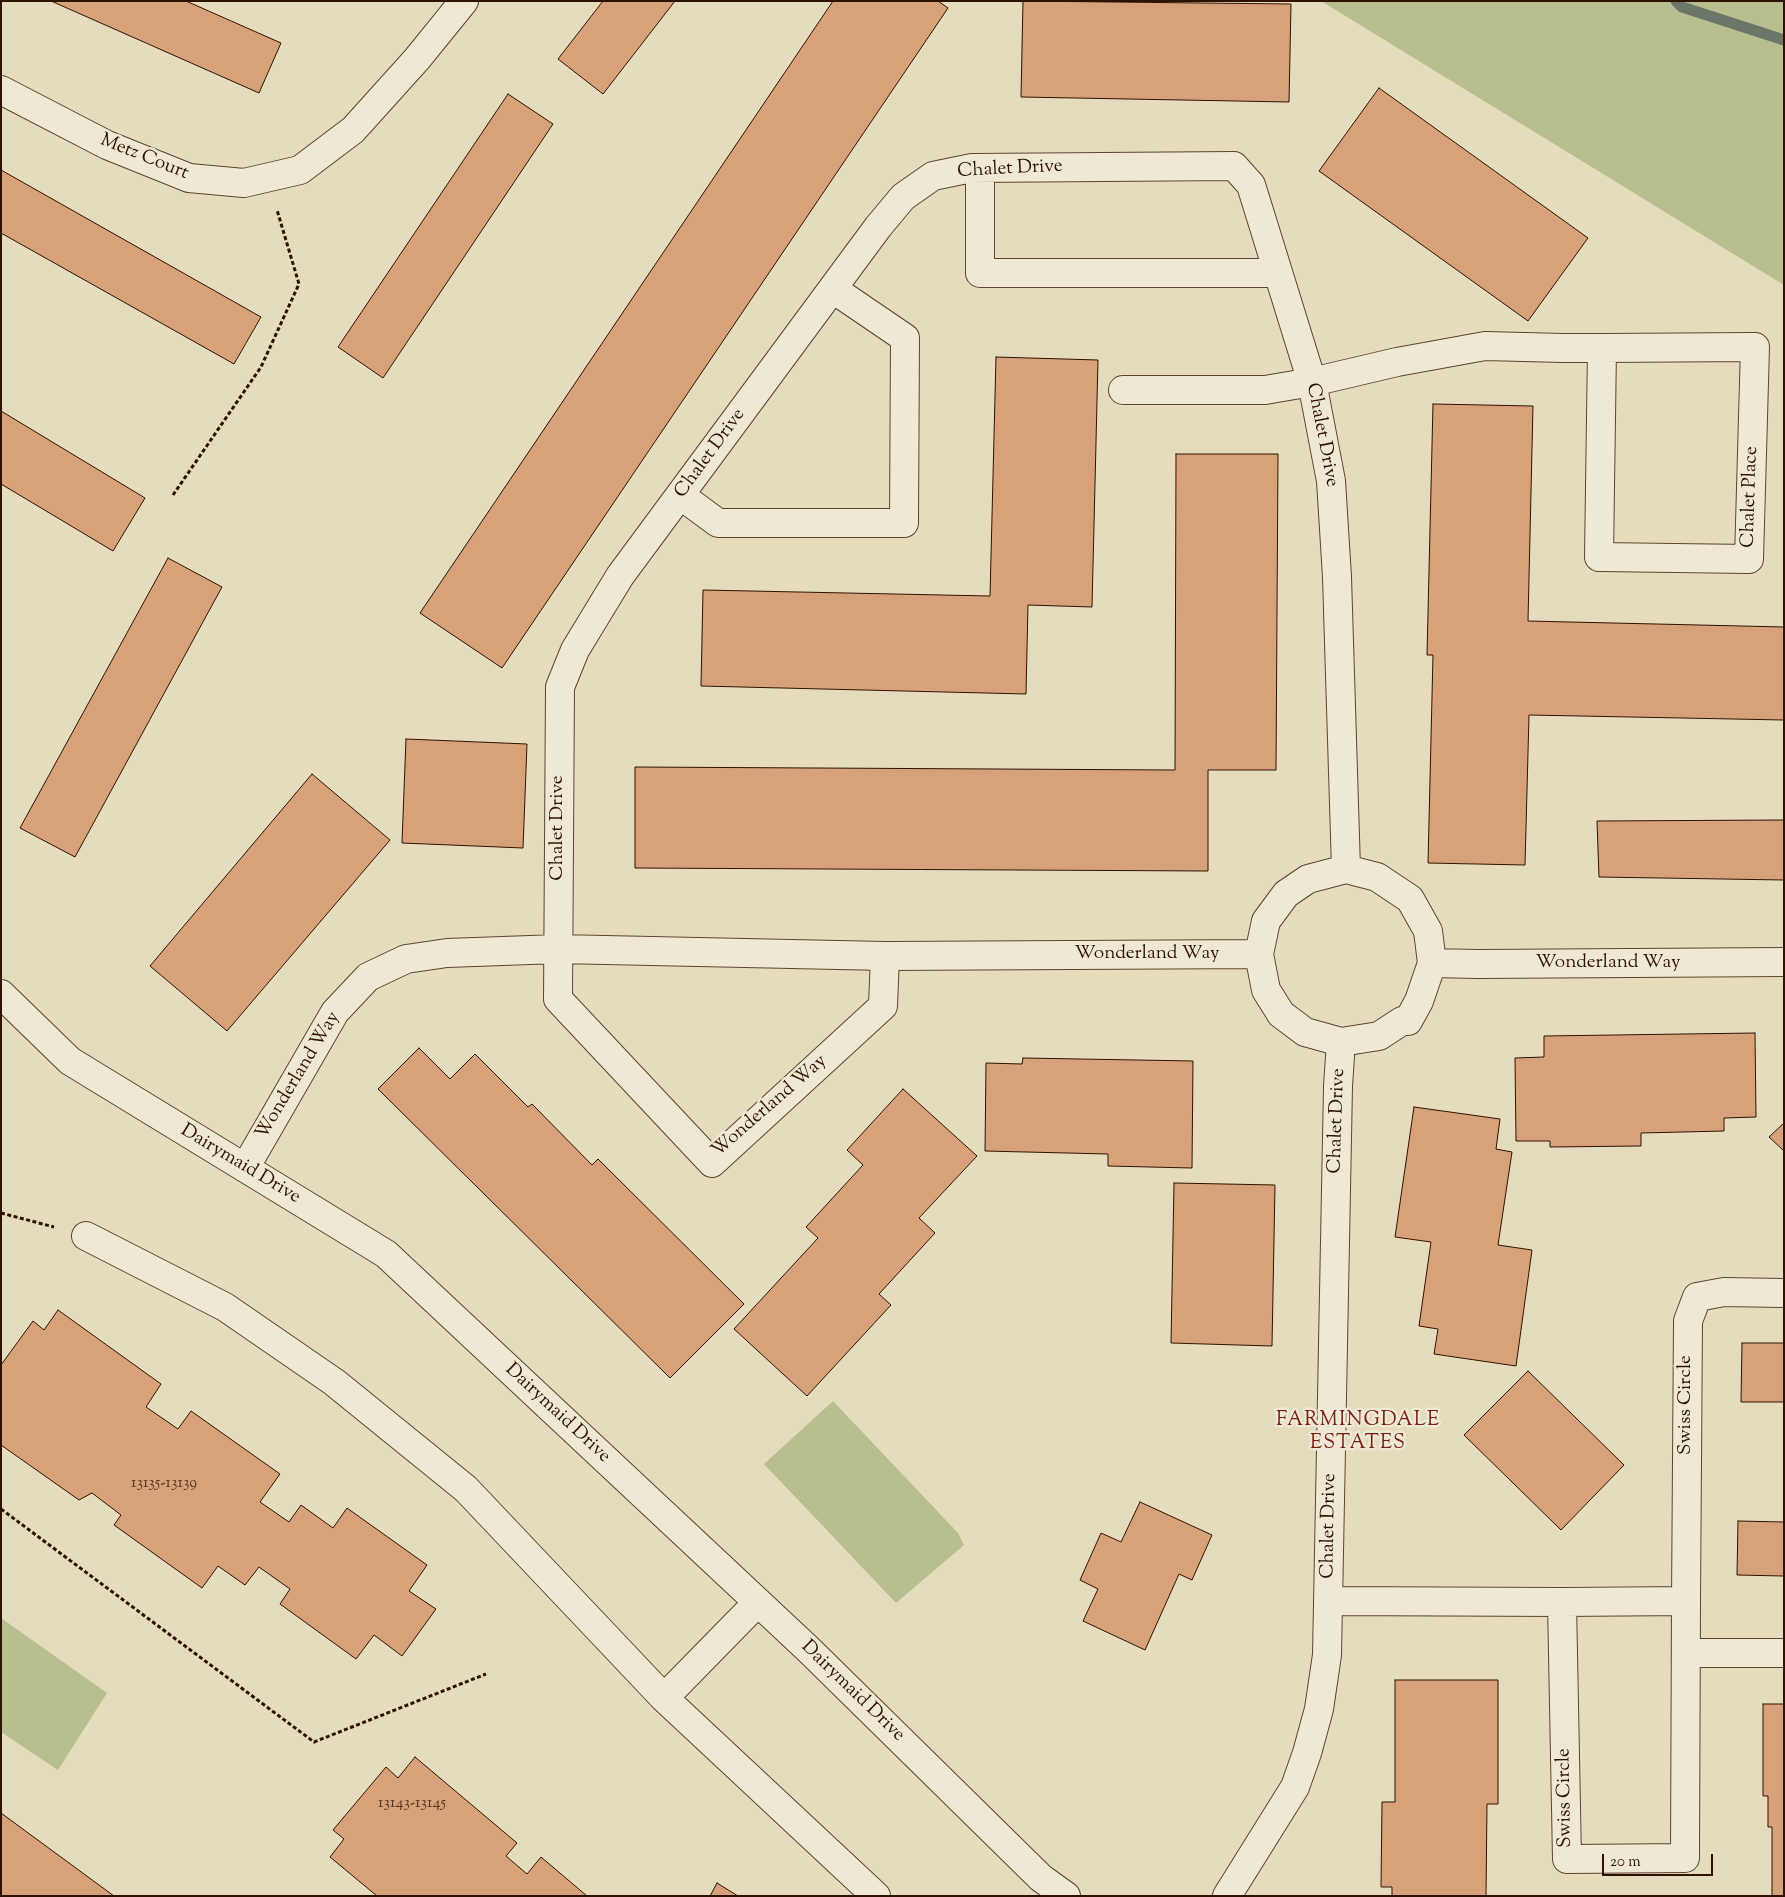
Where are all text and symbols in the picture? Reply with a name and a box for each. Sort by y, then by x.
street label: Metz Court [96,130,192,186]
street label: Chalet Drive [957,156,1063,184]
street label: Chalet Drive [1300,381,1342,489]
street label: Chalet Drive [671,405,751,503]
street label: Chalet Place [1738,446,1764,548]
street label: Chalet Drive [548,775,570,881]
street label: Wonderland Way [1075,944,1219,966]
street label: Wonderland Way [1536,953,1680,975]
street label: Wonderland Way [252,1008,346,1144]
street label: Wonderland Way [708,1051,832,1163]
street label: Chalet Drive [1325,1068,1351,1174]
street label: Dairymaid Drive [176,1120,304,1210]
street label: Swiss Circle [1676,1355,1698,1455]
street label: Dairymaid Drive [500,1359,614,1469]
district label: FARMINGDALE ESTATES [1275,1410,1441,1457]
street label: Chalet Drive [1318,1473,1342,1579]
house number: 13135-13139 [131,1474,197,1494]
street label: Dairymaid Drive [795,1637,909,1747]
street label: Swiss Circle [1554,1748,1578,1848]
house number: 13143-13145 [378,1794,446,1814]
scale bar [1605,1844,1716,1876]
text: 20 m [1610,1852,1641,1873]

